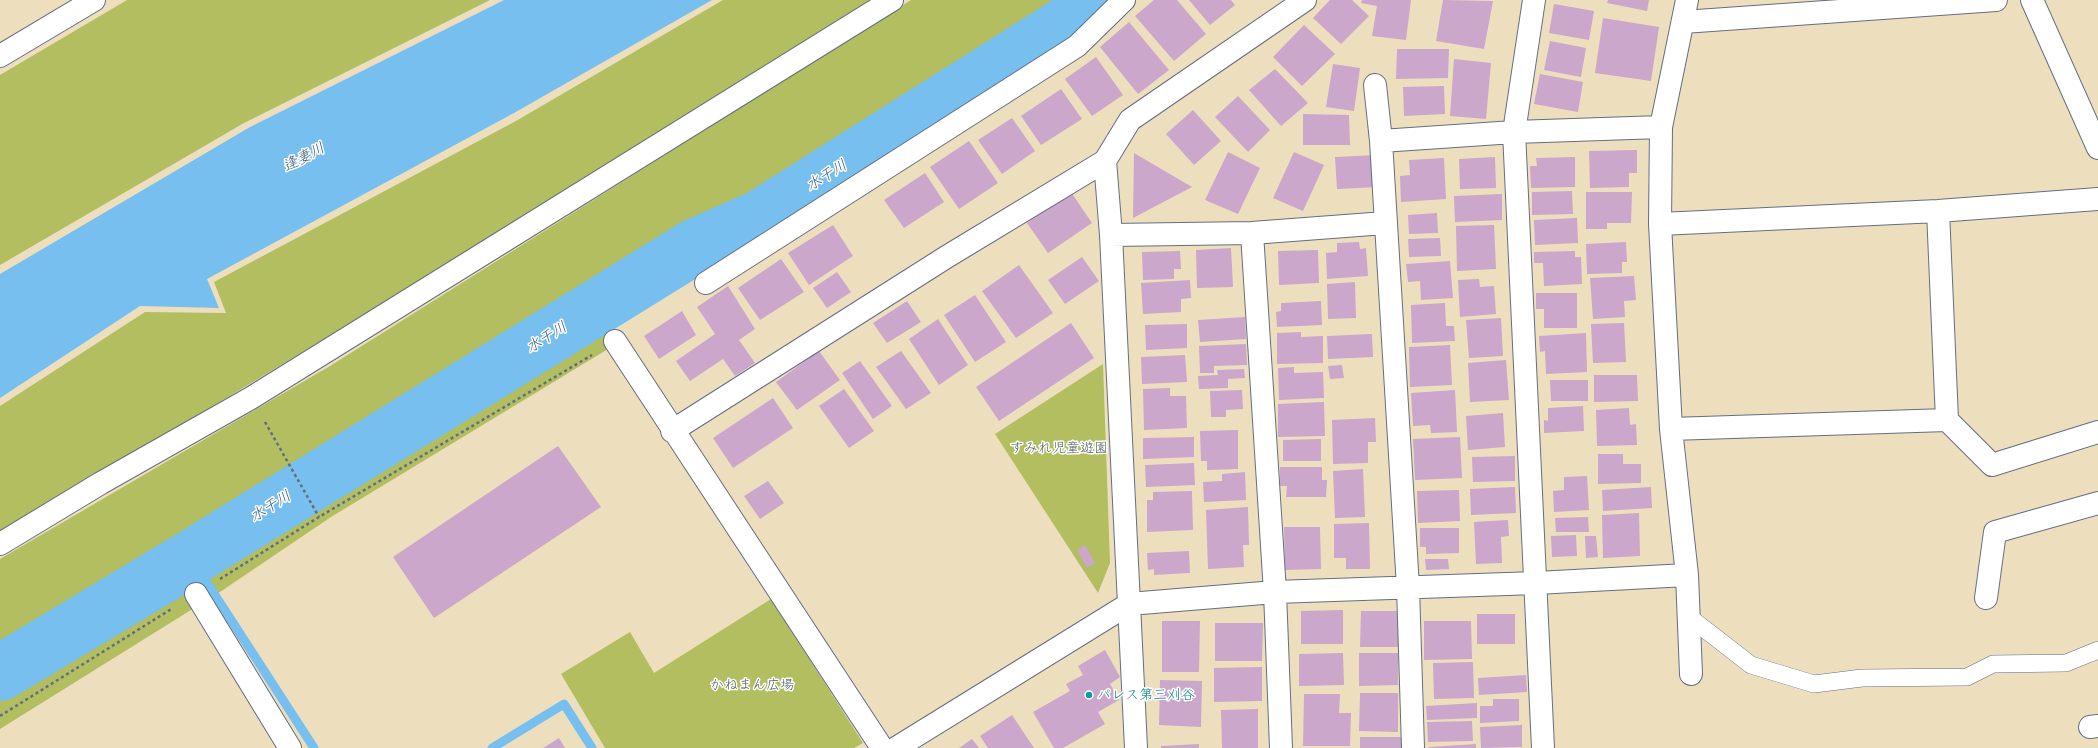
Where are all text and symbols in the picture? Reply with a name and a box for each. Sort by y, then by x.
water label: 逢妻川 [280,139,328,177]
water label: 水干川 [803,156,851,196]
water label: 水干川 [523,318,571,358]
park label: すみれ児童遊園 [1010,440,1108,456]
water label: 水干川 [247,487,295,527]
park label: かねまん広場 [710,677,794,693]
place label: パレス第三刈谷 [1097,687,1195,703]
marker: パレス第三刈谷 [1084,690,1094,700]

